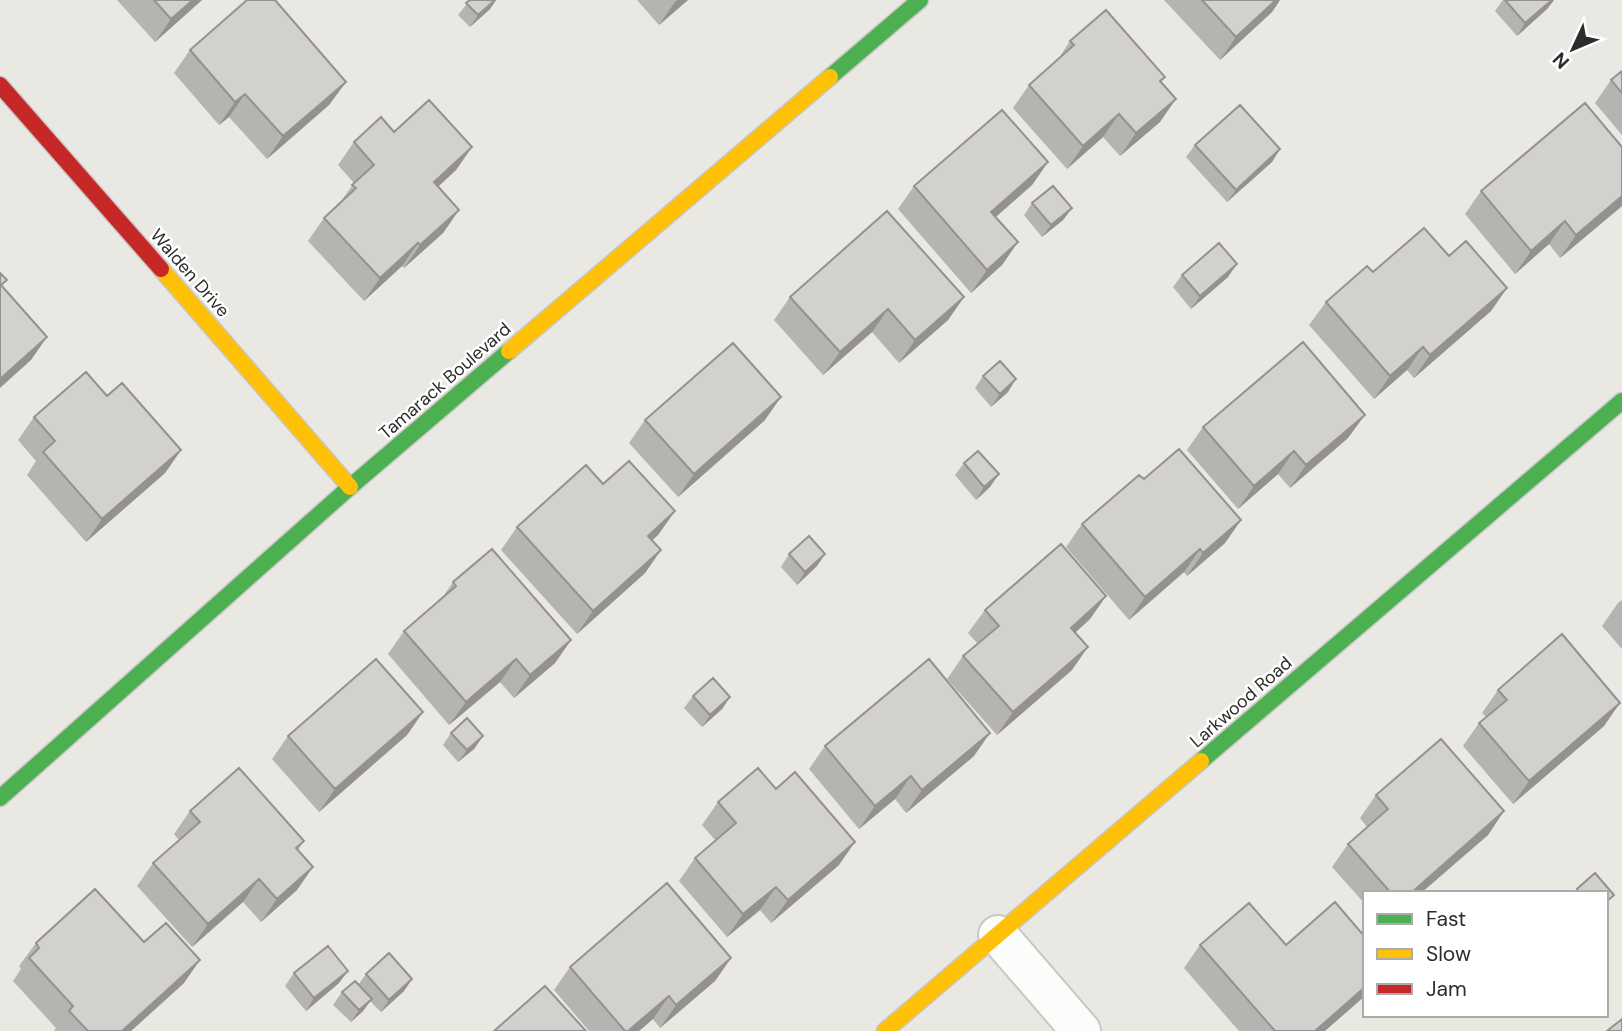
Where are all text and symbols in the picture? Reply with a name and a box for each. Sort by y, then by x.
north arrow [1538,14,1608,84]
text: N [1547,47,1575,74]
street label: Walden Drive [145,224,235,322]
street label: Tamarack Boulevard [374,317,516,445]
street label: Larkwood Road [1185,651,1297,753]
legend [1363,891,1608,1017]
text: Fast [1426,905,1466,933]
text: Slow [1426,940,1471,968]
text: Jam [1426,975,1467,1003]

